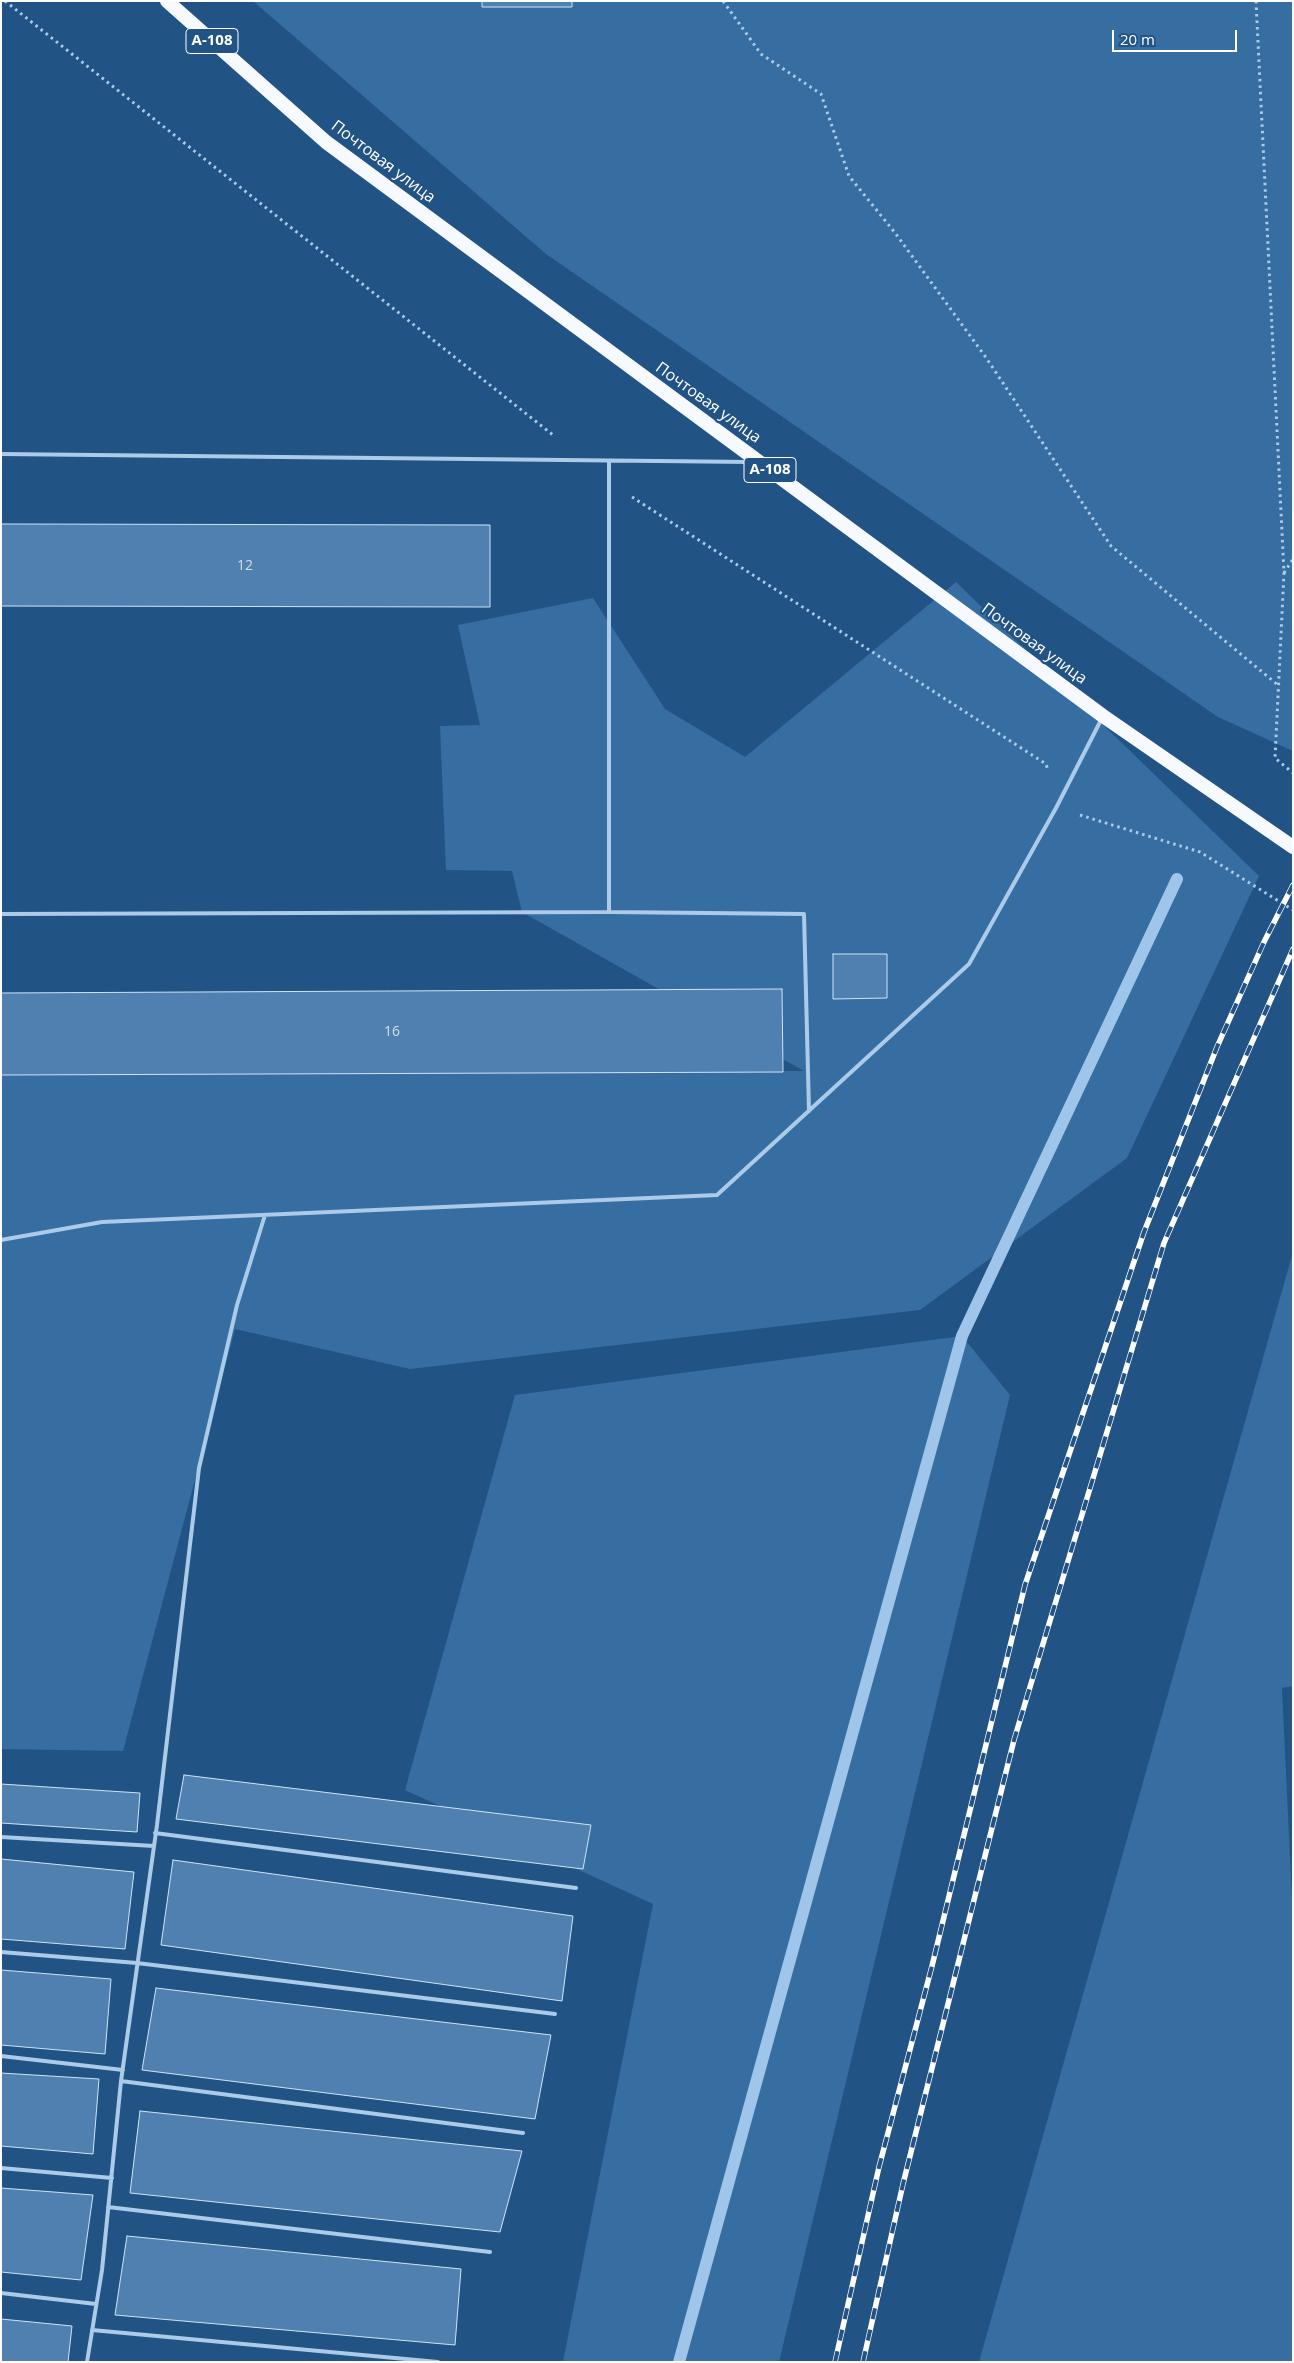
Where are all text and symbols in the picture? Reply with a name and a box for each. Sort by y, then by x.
scale bar [1114,20,1239,52]
road number: А-108 [186,28,238,54]
text: 20 m [1120,29,1155,49]
street label: Почтовая улица [327,117,439,207]
street label: Почтовая улица [652,358,764,448]
road number: А-108 [744,458,796,482]
house number: 12 [237,558,253,574]
street label: Почтовая улица [978,599,1090,689]
house number: 16 [384,1024,400,1040]

